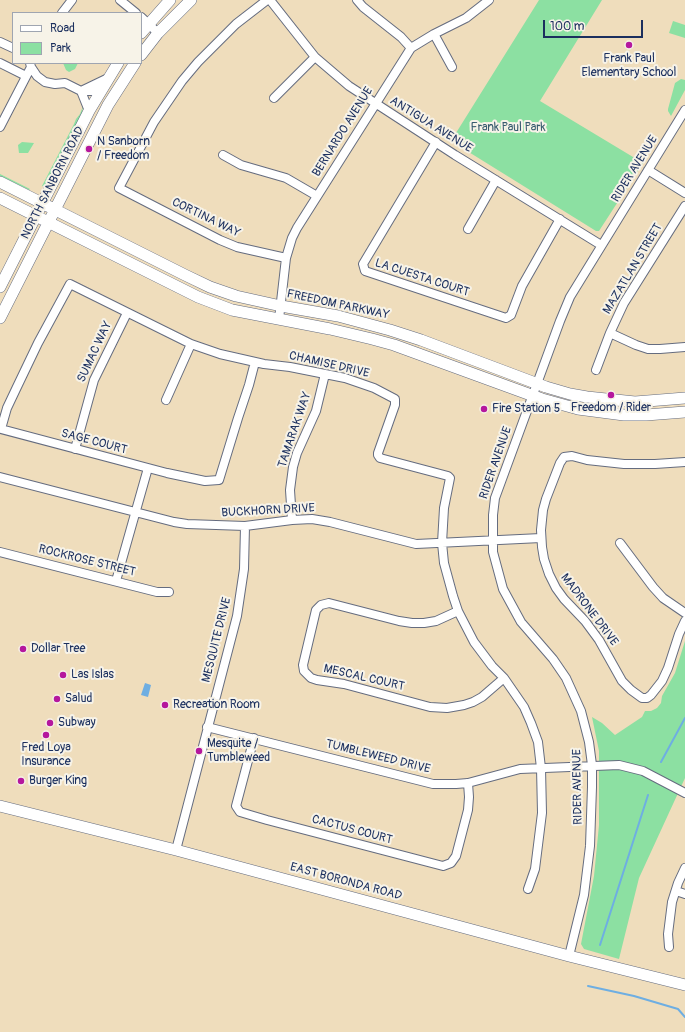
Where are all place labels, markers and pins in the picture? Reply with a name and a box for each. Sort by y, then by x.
marker: Frank Paul Elementary School [624,40,634,50]
place label: Frank Paul Elementary School [582,52,676,80]
place label: N Sanborn / Freedom [97,135,150,163]
marker: N Sanborn / Freedom [84,144,94,154]
marker: Freedom / Rider [606,390,616,400]
place label: Freedom / Rider [571,401,651,415]
place label: Fire Station 5 [492,402,560,416]
marker: Fire Station 5 [479,404,489,414]
place label: Dollar Tree [31,642,85,656]
marker: Dollar Tree [18,644,28,654]
place label: Las Islas [71,668,114,682]
marker: Las Islas [58,670,68,680]
place label: Salud [65,692,92,706]
marker: Salud [52,694,62,704]
place label: Recreation Room [173,698,260,712]
marker: Recreation Room [160,700,170,710]
place label: Subway [58,716,96,730]
marker: Subway [45,718,55,728]
marker: Fred Loya Insurance [41,730,51,740]
place label: Mesquite / Tumbleweed [207,737,270,765]
place label: Fred Loya Insurance [21,741,71,769]
marker: Mesquite / Tumbleweed [194,746,204,756]
place label: Burger King [29,774,87,788]
marker: Burger King [16,776,26,786]

